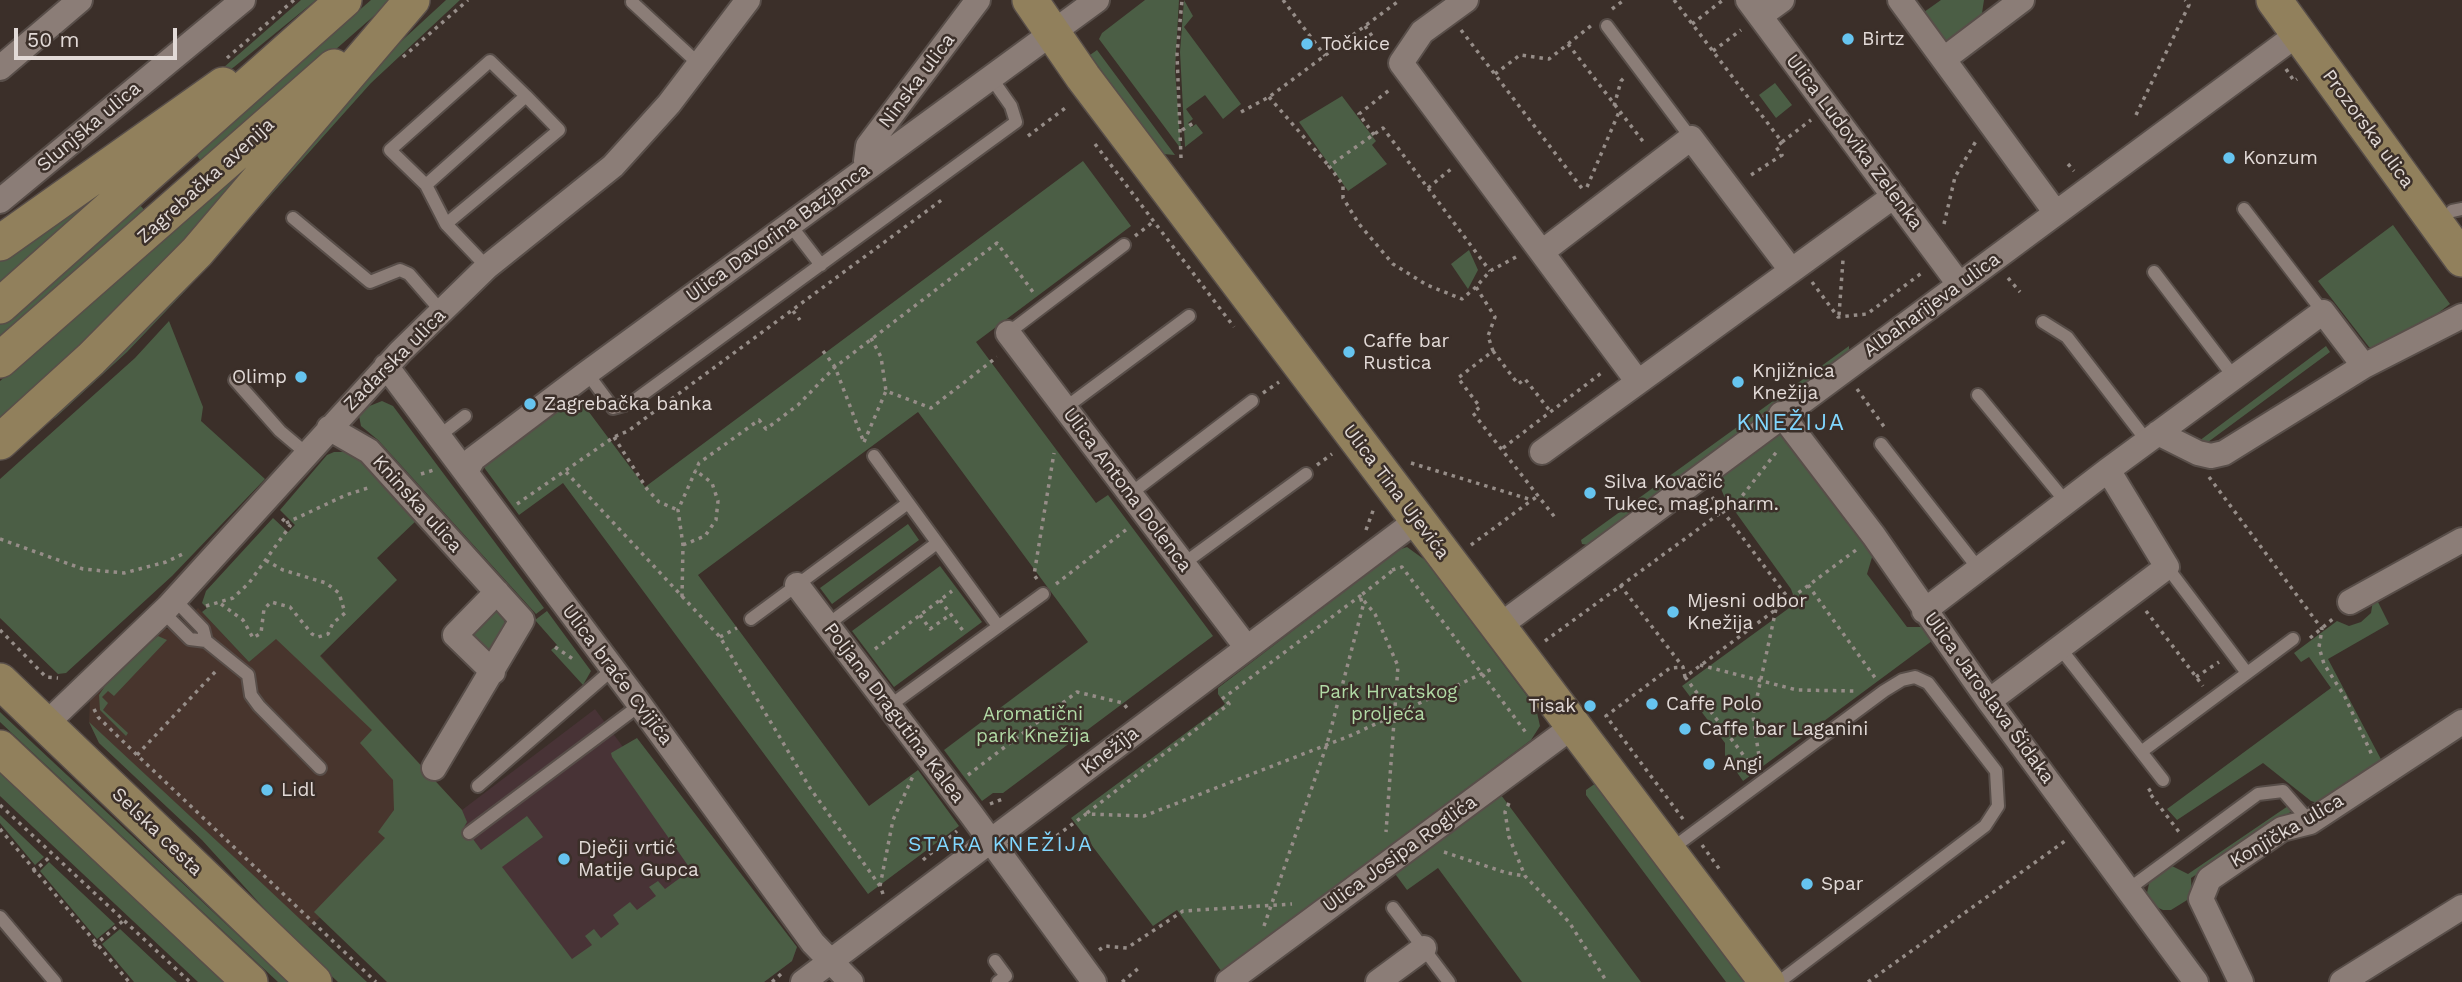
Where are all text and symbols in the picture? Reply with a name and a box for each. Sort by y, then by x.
scale bar [18,14,180,58]
text: 50 m [27,27,79,52]
place label: Birtz [1862,28,1905,50]
street label: Ninska ulica [874,29,960,133]
marker: Birtz [1840,31,1856,47]
place label: Točkice [1321,33,1390,55]
marker: Točkice [1299,36,1315,52]
street label: Ulica Ludovika Zelenka [1781,50,1927,234]
street label: Prozorska ulica [2317,65,2419,193]
street label: Slunjska ulica [33,77,145,177]
street label: Zagrebačka avenija [133,114,279,248]
place label: Konzum [2243,147,2318,169]
marker: Konzum [2221,150,2237,166]
street label: Ulica Davorina Bazjanca [682,159,874,307]
street label: Albaharijeva ulica [1859,248,2005,362]
street label: Zadarska ulica [339,304,451,416]
place label: Caffe bar Rustica [1363,330,1449,374]
marker: Caffe bar Rustica [1341,344,1357,360]
place label: Knjižnica Knežija [1752,360,1835,404]
place label: Olimp [232,366,287,388]
marker: Olimp [293,369,309,385]
marker: Knjižnica Knežija [1730,374,1746,390]
place label: Zagrebačka banka [544,393,712,415]
marker: Zagrebačka banka [522,396,538,412]
street label: Ulica Antona Dolenca [1058,403,1196,577]
district label: KNEŽIJA [1737,409,1845,437]
street label: Ulica Tina Ujevića [1338,420,1454,564]
street label: Kninska ulica [367,451,467,557]
place label: Silva Kovačić Tukec, mag.pharm. [1604,471,1779,515]
marker: Silva Kovačić Tukec, mag.pharm. [1582,485,1598,501]
place label: Mjesni odbor Knežija [1687,590,1807,634]
street label: Ulica braće Cvijića [557,600,677,750]
marker: Mjesni odbor Knežija [1665,604,1681,620]
street label: Ulica Jaroslava Šidaka [1919,608,2059,788]
street label: Poljana Dragutina Kalea [819,618,969,808]
park label: Park Hrvatskog proljeća [1319,681,1457,725]
place label: Caffe Polo [1666,693,1762,715]
place label: Tisak [1528,695,1576,717]
marker: Caffe Polo [1644,696,1660,712]
marker: Tisak [1582,698,1598,714]
park label: Aromatični park Knežija [976,703,1090,747]
place label: Caffe bar Laganini [1699,718,1868,740]
marker: Caffe bar Laganini [1677,721,1693,737]
street label: Knežija [1077,722,1143,780]
place label: Angi [1723,753,1762,775]
marker: Angi [1701,756,1717,772]
place label: Lidl [281,779,315,801]
marker: Lidl [259,782,275,798]
street label: Selska cesta [107,783,207,881]
street label: Konjička ulica [2226,789,2348,873]
street label: Ulica Josipa Roglića [1319,791,1481,917]
district label: STARA KNEŽIJA [910,832,1092,858]
place label: Dječji vrtić Matije Gupca [578,837,699,881]
marker: Dječji vrtić Matije Gupca [556,851,572,867]
place label: Spar [1821,873,1864,895]
marker: Spar [1799,876,1815,892]

